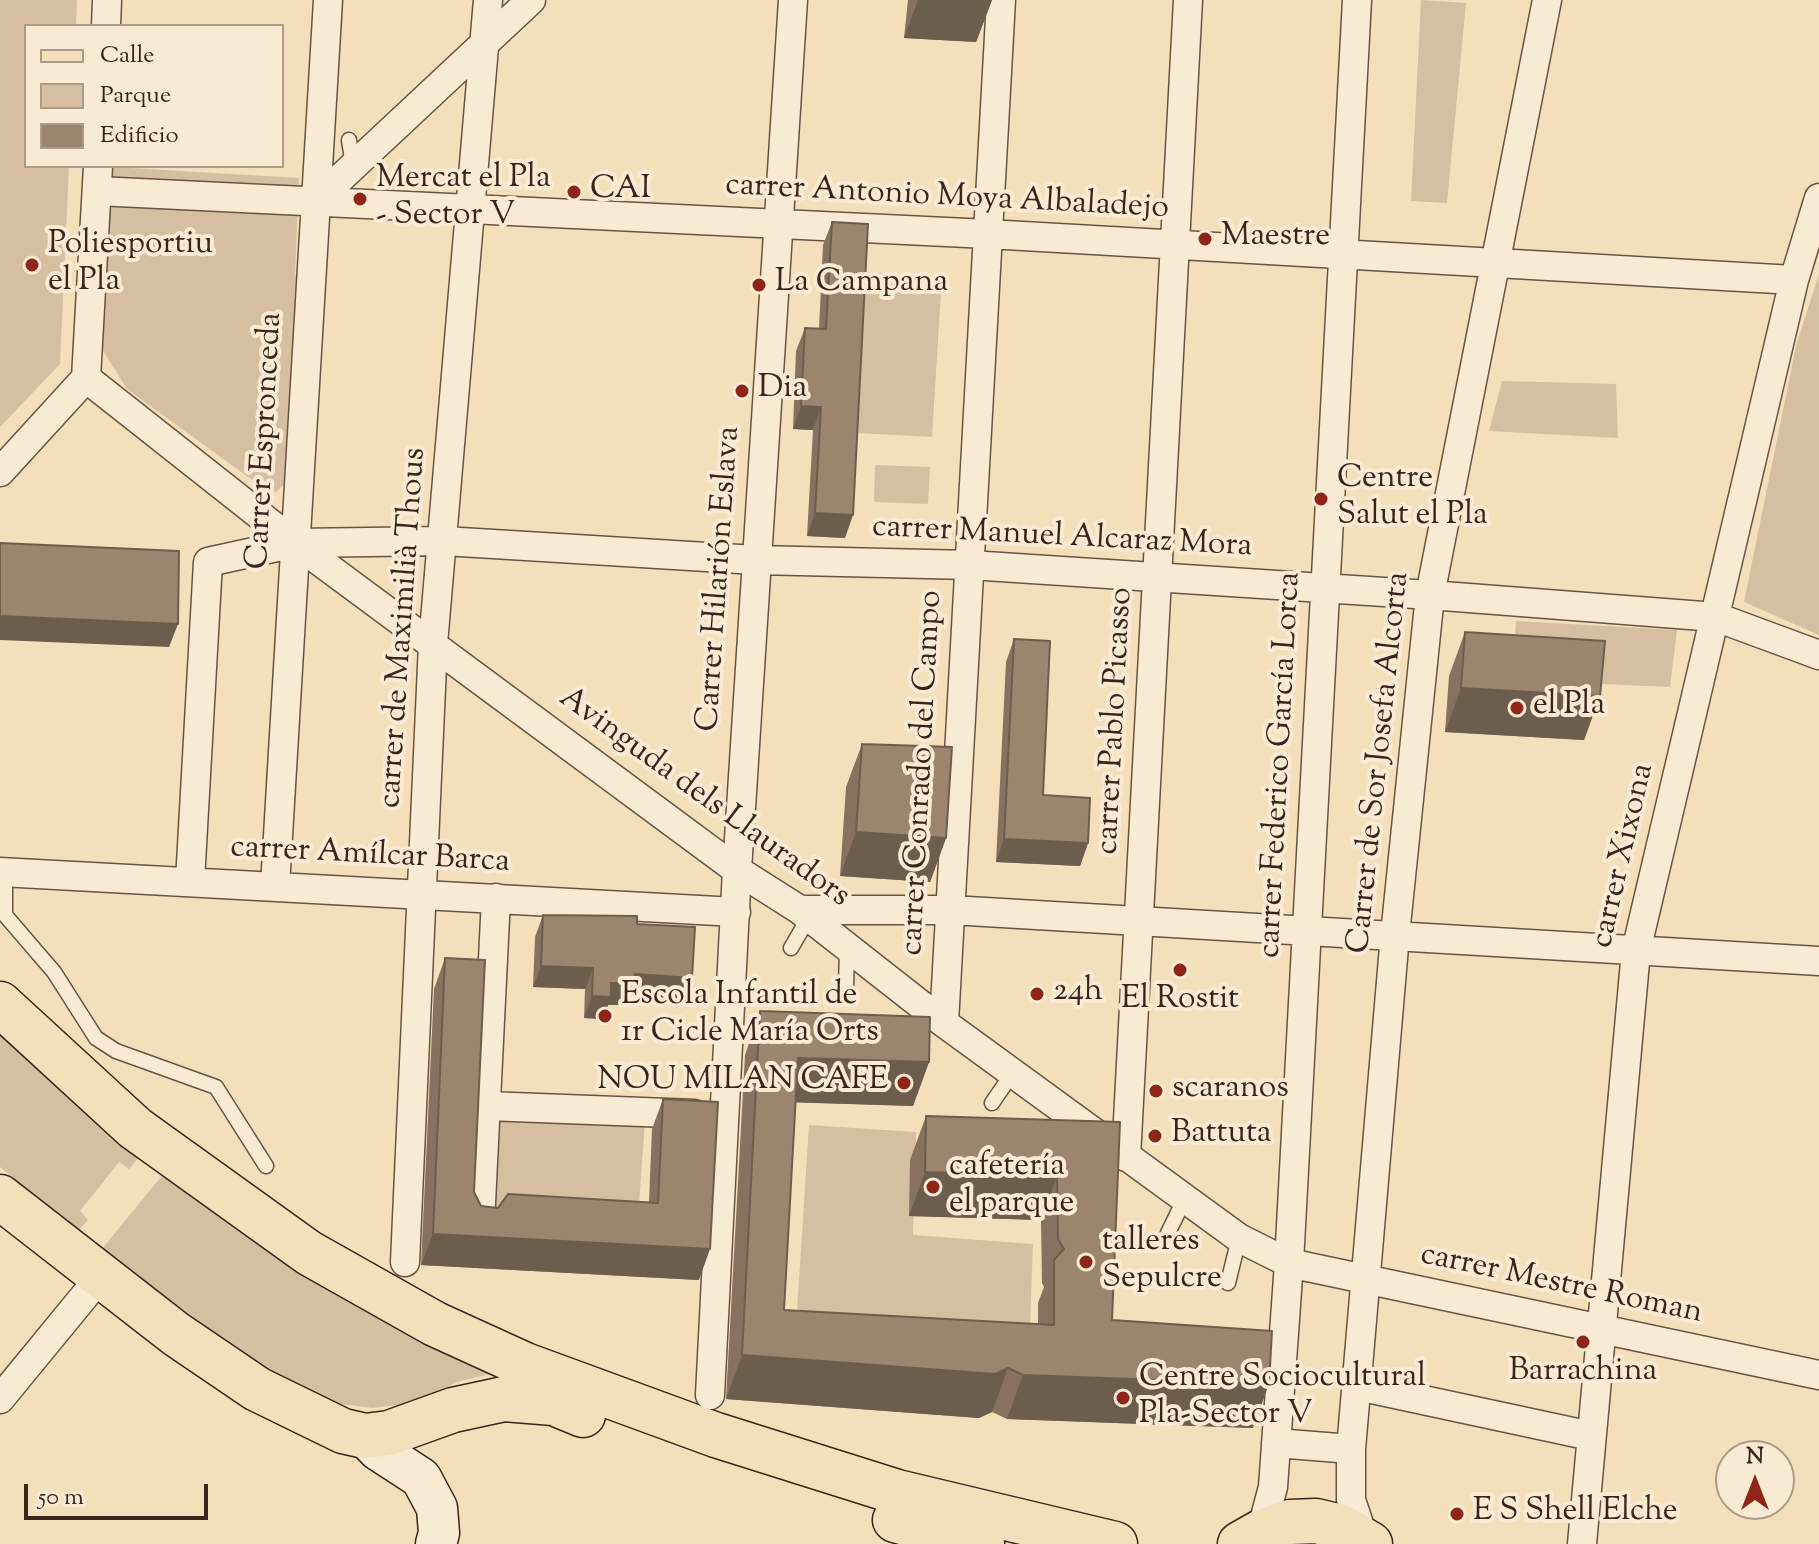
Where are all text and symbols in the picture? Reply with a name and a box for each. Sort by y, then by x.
legend [24,24,284,168]
text: Calle [100,39,154,73]
text: Parque [100,79,171,113]
text: Edificio [100,119,179,153]
place label: Mercat el Pla - Sector V [376,162,551,237]
street label: carrer Antonio Moya Albaladejo [724,168,1170,230]
place label: CAI [590,173,651,211]
marker: CAI [565,183,583,201]
marker: Mercat el Pla - Sector V [351,190,369,208]
place label: Maestre [1221,220,1330,258]
place label: Poliesportiu el Pla [48,228,213,303]
marker: Maestre [1196,230,1214,248]
marker: Poliesportiu el Pla [23,256,41,274]
place label: La Campana [775,266,948,304]
marker: La Campana [750,276,768,294]
street label: Carrer Espronceda [241,311,293,571]
place label: Dia [758,372,807,410]
marker: Dia [733,382,751,400]
street label: Carrer Hilarión Eslava [691,425,751,733]
street label: carrer de Maximilià Thous [373,446,437,810]
place label: Centre Salut el Pla [1337,462,1488,537]
marker: Centre Salut el Pla [1312,490,1330,508]
street label: carrer Manuel Alcaraz Mora [871,510,1253,568]
street label: Carrer de Sor Josefa Alcorta [1342,570,1420,956]
street label: carrer Federico García Lorca [1253,571,1311,959]
street label: carrer Pablo Picasso [1091,587,1143,855]
street label: carrer Conrado del Campo [895,589,953,957]
street label: Avinguda dels Llauradors [550,681,856,917]
place label: el Pla [1533,689,1605,727]
marker: el Pla [1508,699,1526,717]
street label: carrer Xixona [1585,760,1665,952]
street label: carrer Amílcar Barca [229,831,511,883]
marker: El Rostit [1171,961,1189,979]
place label: 24h [1053,975,1103,1013]
place label: Escola Infantil de 1r Cicle María Orts [621,979,879,1054]
place label: El Rostit [1121,983,1239,1021]
marker: 24h [1028,985,1046,1003]
marker: Escola Infantil de 1r Cicle María Orts [596,1007,614,1025]
place label: NOU MILAN CAFE [597,1064,888,1102]
place label: scaranos [1172,1072,1289,1110]
marker: NOU MILAN CAFE [895,1074,913,1092]
marker: scaranos [1147,1082,1165,1100]
place label: Battuta [1171,1117,1272,1155]
marker: Battuta [1146,1127,1164,1145]
place label: cafetería el parque [949,1150,1074,1225]
marker: cafetería el parque [924,1178,942,1196]
place label: talleres Sepulcre [1102,1225,1222,1300]
street label: carrer Mestre Roman [1417,1237,1705,1335]
marker: talleres Sepulcre [1077,1253,1095,1271]
marker: Barrachina [1574,1333,1592,1351]
place label: Barrachina [1509,1355,1657,1393]
place label: Centre Sociocultural Pla-Sector V [1139,1361,1426,1436]
marker: Centre Sociocultural Pla-Sector V [1114,1389,1132,1407]
north arrow [1715,1440,1795,1520]
text: N [1746,1442,1764,1474]
scale bar [28,1468,212,1518]
text: 50 m [38,1481,84,1515]
place label: E S Shell Elche [1473,1495,1678,1533]
marker: E S Shell Elche [1448,1505,1466,1523]

